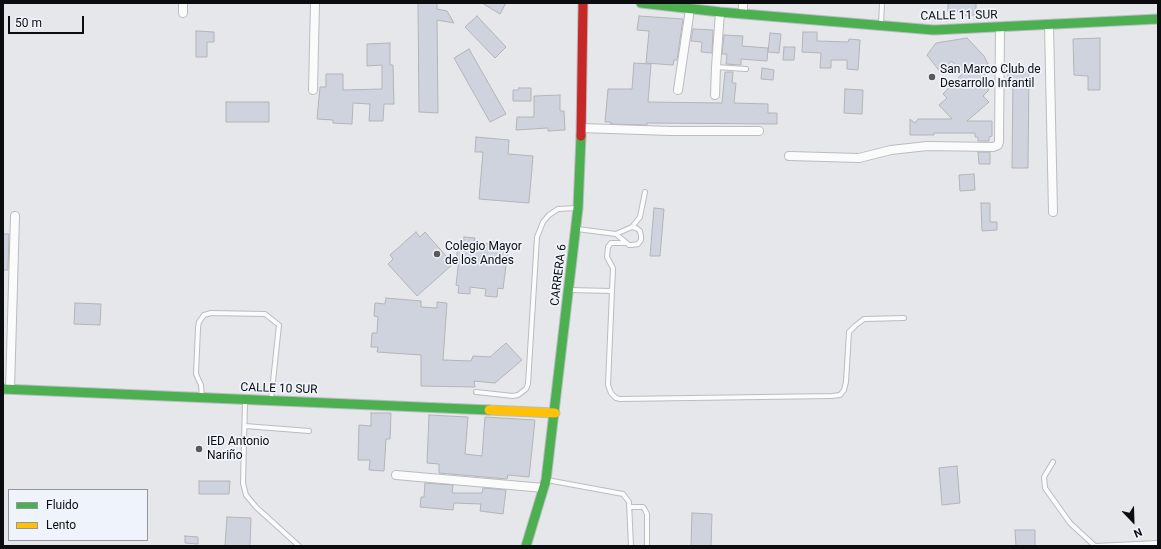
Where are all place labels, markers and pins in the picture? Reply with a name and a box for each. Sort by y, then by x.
place label: San Marco Club de Desarrollo Infantil [940,63,1041,91]
marker: San Marco Club de Desarrollo Infantil [927,72,937,82]
place label: Colegio Mayor de los Andes [445,240,522,268]
marker: Colegio Mayor de los Andes [432,249,442,259]
place label: IED Antonio Nariño [207,435,269,463]
marker: IED Antonio Nariño [194,444,204,454]

